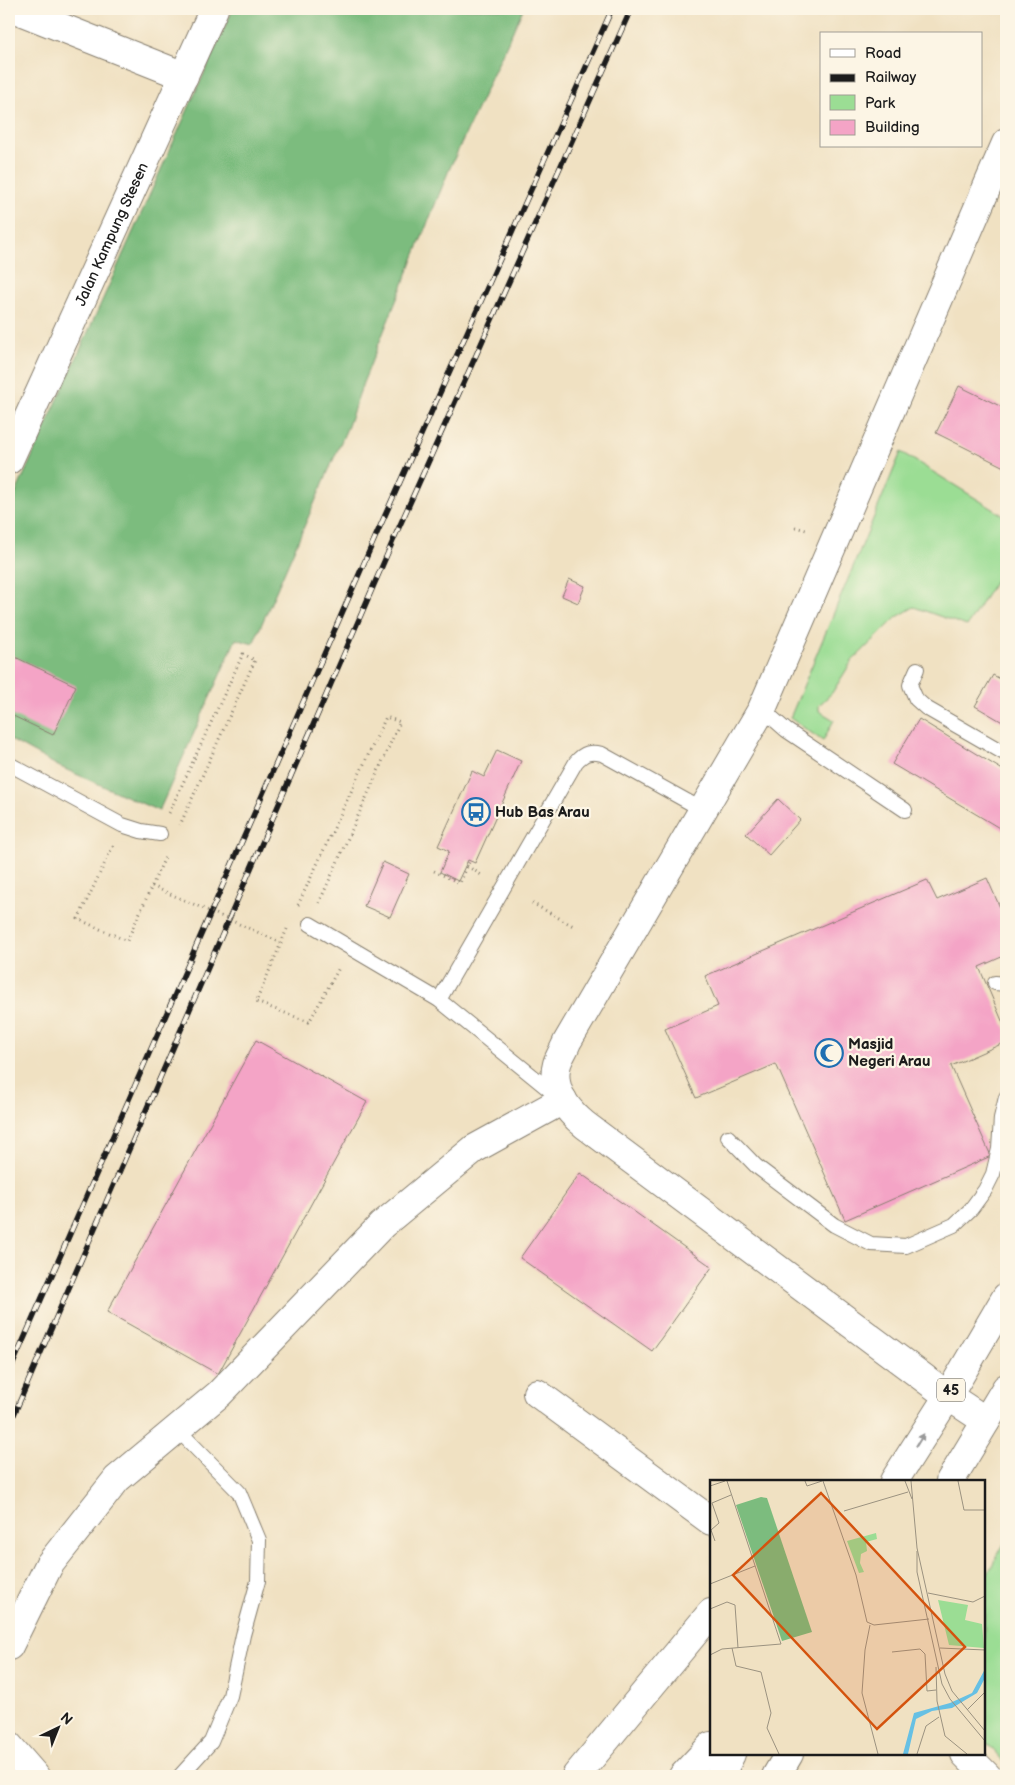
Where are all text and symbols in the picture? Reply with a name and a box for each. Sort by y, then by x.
legend [820,32,982,148]
text: Road [865,44,901,63]
text: Railway [865,68,916,87]
text: Park [865,94,896,113]
text: Building [865,118,920,137]
street label: Jalan Kampung Stesen [71,160,152,309]
bus stop icon: Hub Bas Arau [461,797,491,827]
place label: Hub Bas Arau [495,803,590,822]
place label: Masjid Negeri Arau [848,1035,930,1071]
mosque icon: Masjid Negeri Arau [814,1038,844,1068]
road number: 45 [937,1378,965,1402]
one-way arrow [916,1433,925,1446]
inset map [710,1480,985,1755]
north arrow [32,1702,82,1752]
text: N [57,1709,76,1729]

